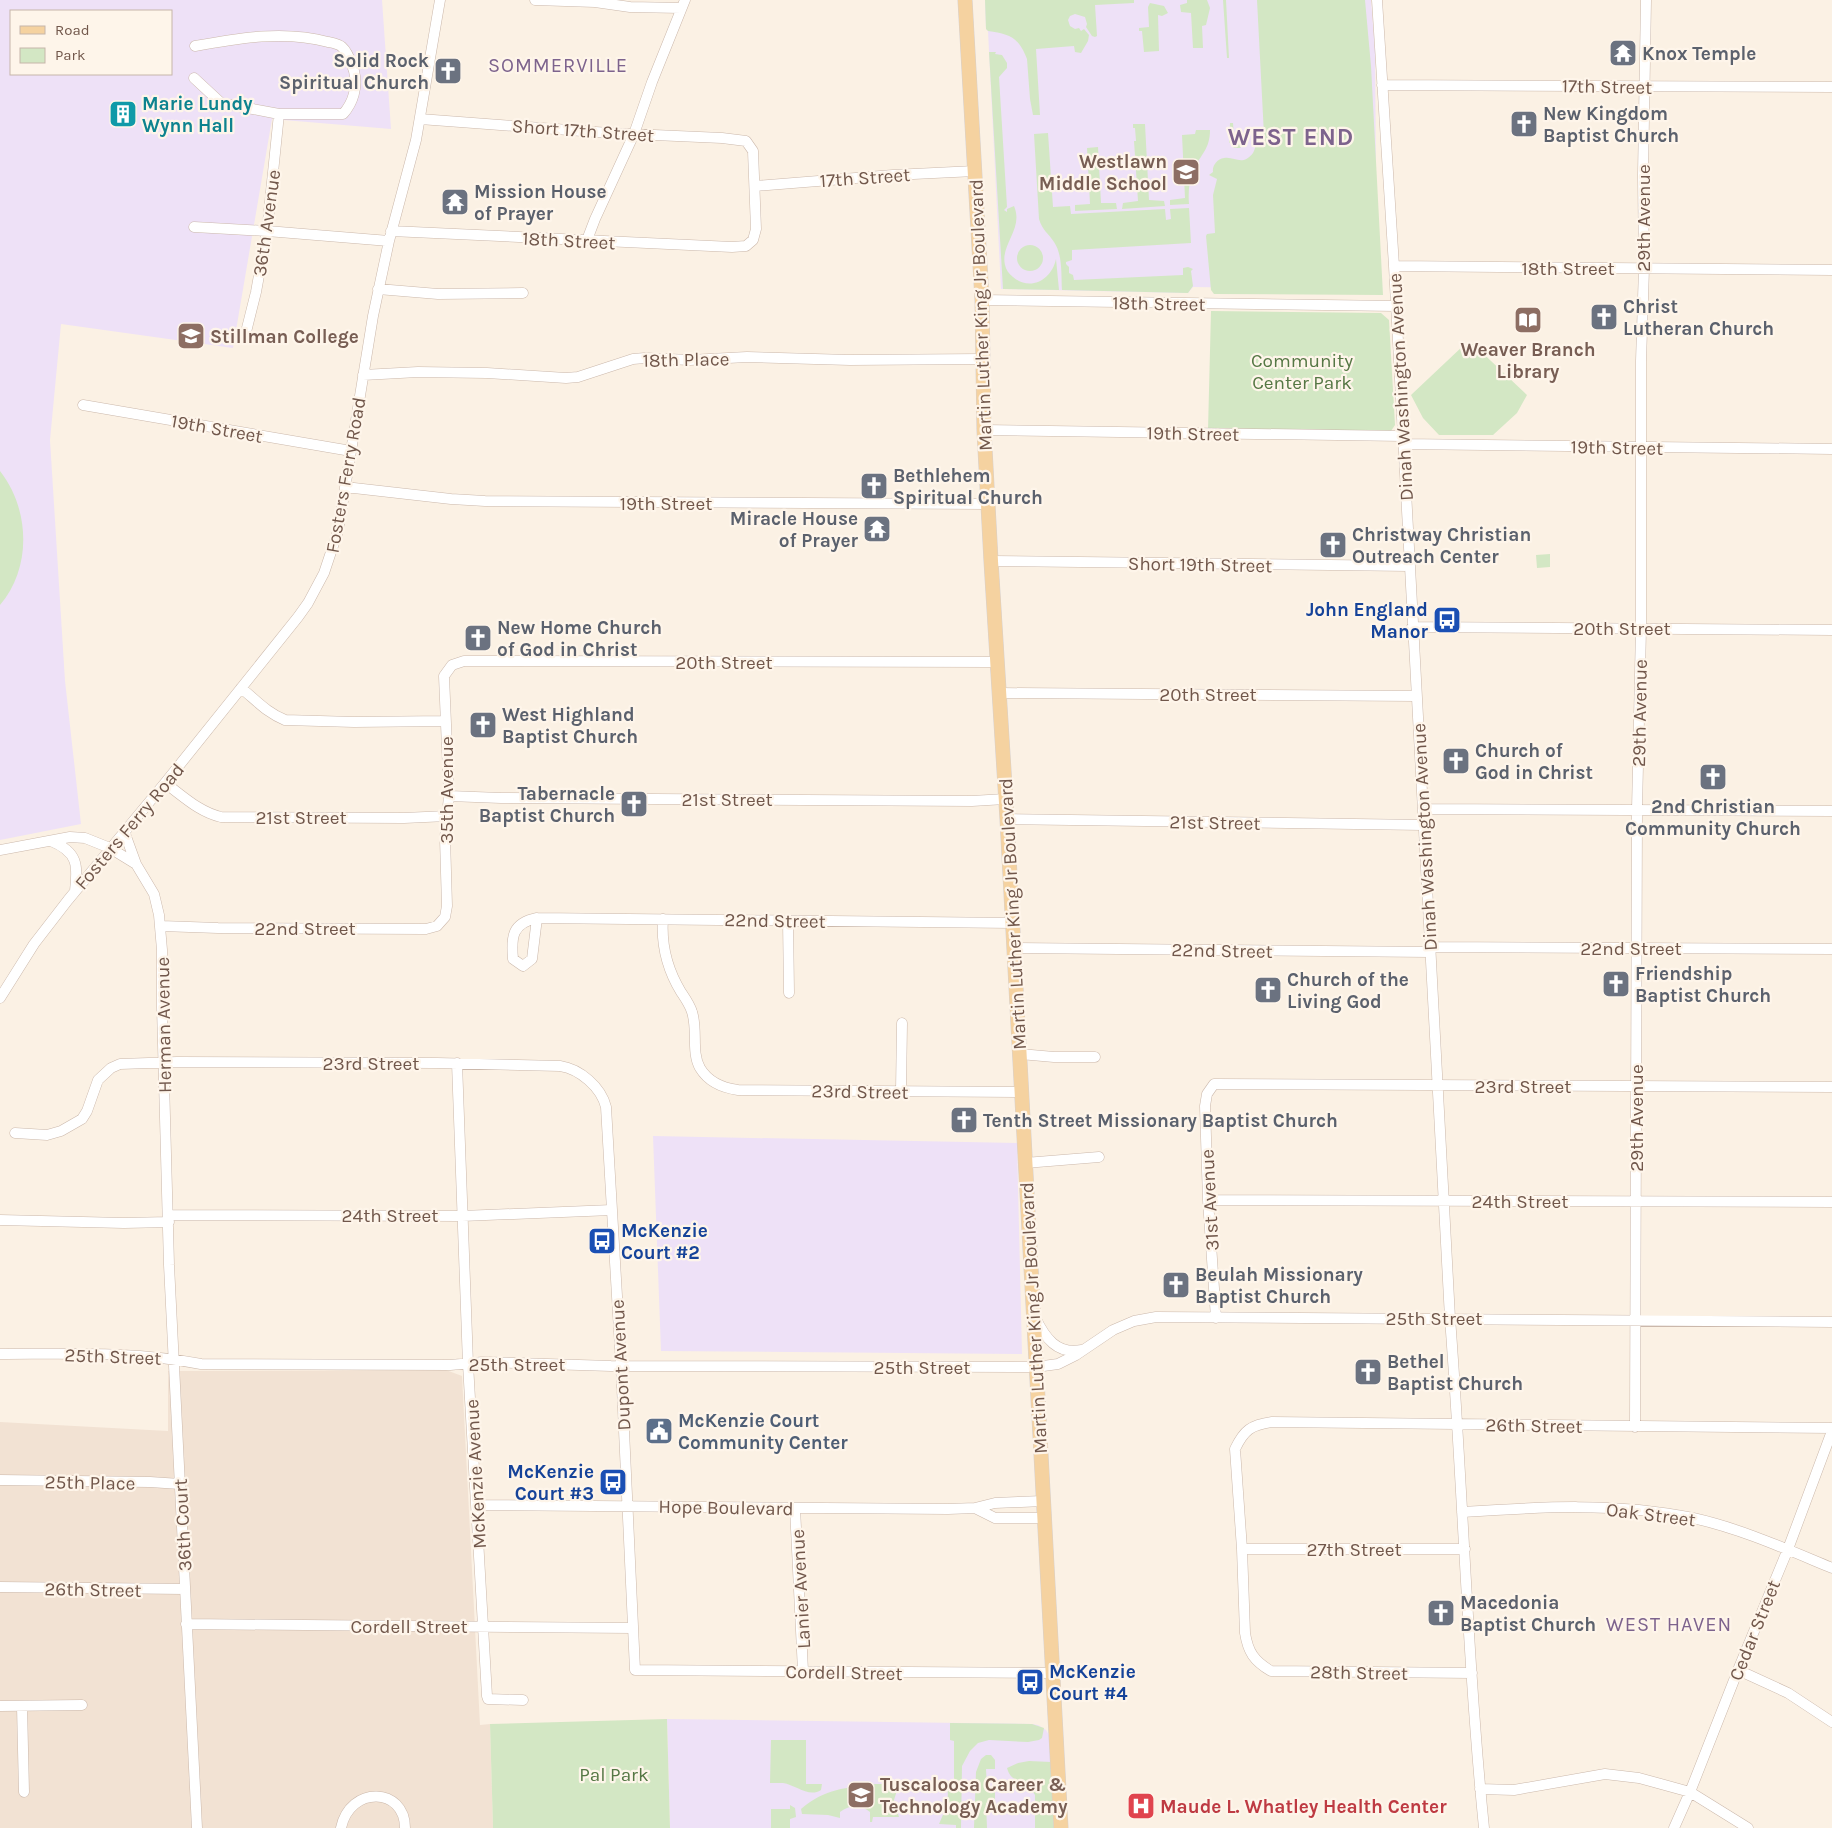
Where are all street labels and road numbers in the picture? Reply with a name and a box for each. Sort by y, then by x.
street label: 17th Street [1562,75,1652,99]
street label: Short 17th Street [511,115,655,147]
street label: 17th Street [819,164,911,192]
street label: 29th Avenue [1633,164,1655,272]
street label: 36th Avenue [249,168,285,278]
street label: Martin Luther King Jr Boulevard [965,179,997,451]
street label: 18th Street [522,228,616,254]
street label: 18th Street [1521,258,1615,280]
street label: Dinah Washington Avenue [1384,272,1418,502]
street label: 18th Street [1112,292,1206,316]
street label: 18th Place [642,348,730,372]
street label: Fosters Ferry Road [321,395,371,555]
street label: 19th Street [169,410,264,448]
street label: 19th Street [1147,422,1239,446]
street label: 19th Street [1571,436,1663,460]
street label: 19th Street [620,493,712,515]
street label: Short 19th Street [1128,553,1272,577]
street label: 20th Street [1573,618,1671,640]
street label: 20th Street [675,652,773,674]
street label: 29th Avenue [1628,659,1652,767]
street label: 20th Street [1159,684,1257,706]
street label: Dinah Washington Avenue [1408,722,1442,952]
street label: 35th Avenue [436,736,458,844]
street label: Fosters Ferry Road [71,759,189,894]
street label: Martin Luther King Jr Boulevard [995,777,1031,1050]
street label: 21st Street [681,789,773,811]
street label: 21st Street [255,807,347,829]
street label: 21st Street [1169,811,1261,835]
street label: 22nd Street [724,909,826,933]
street label: 22nd Street [254,918,356,940]
street label: 22nd Street [1580,938,1682,960]
street label: 22nd Street [1171,939,1273,963]
street label: Herman Avenue [152,957,176,1093]
street label: 23rd Street [322,1053,420,1075]
street label: 29th Avenue [1626,1064,1648,1172]
street label: 23rd Street [1474,1076,1572,1098]
street label: 23rd Street [811,1080,909,1104]
street label: 31st Avenue [1196,1149,1224,1251]
street label: Martin Luther King Jr Boulevard [1016,1181,1052,1454]
street label: 24th Street [1472,1191,1568,1213]
street label: 24th Street [342,1205,438,1227]
street label: Dupont Avenue [607,1299,635,1431]
street label: 25th Street [1385,1308,1483,1330]
street label: 25th Street [64,1344,162,1370]
street label: 25th Street [468,1354,566,1376]
street label: 25th Street [873,1357,971,1379]
street label: McKenzie Avenue [461,1398,491,1549]
street label: 26th Street [1485,1414,1583,1438]
street label: 25th Place [44,1471,136,1495]
street label: 36th Court [170,1478,196,1572]
street label: Hope Boulevard [658,1496,794,1520]
street label: Oak Street [1605,1499,1697,1531]
street label: Lanier Avenue [787,1528,815,1650]
street label: 27th Street [1306,1539,1402,1561]
street label: Cedar Street [1725,1577,1785,1684]
street label: 26th Street [44,1578,142,1602]
street label: Cordell Street [350,1616,468,1638]
street label: Cordell Street [785,1661,903,1685]
street label: 28th Street [1310,1661,1408,1685]

